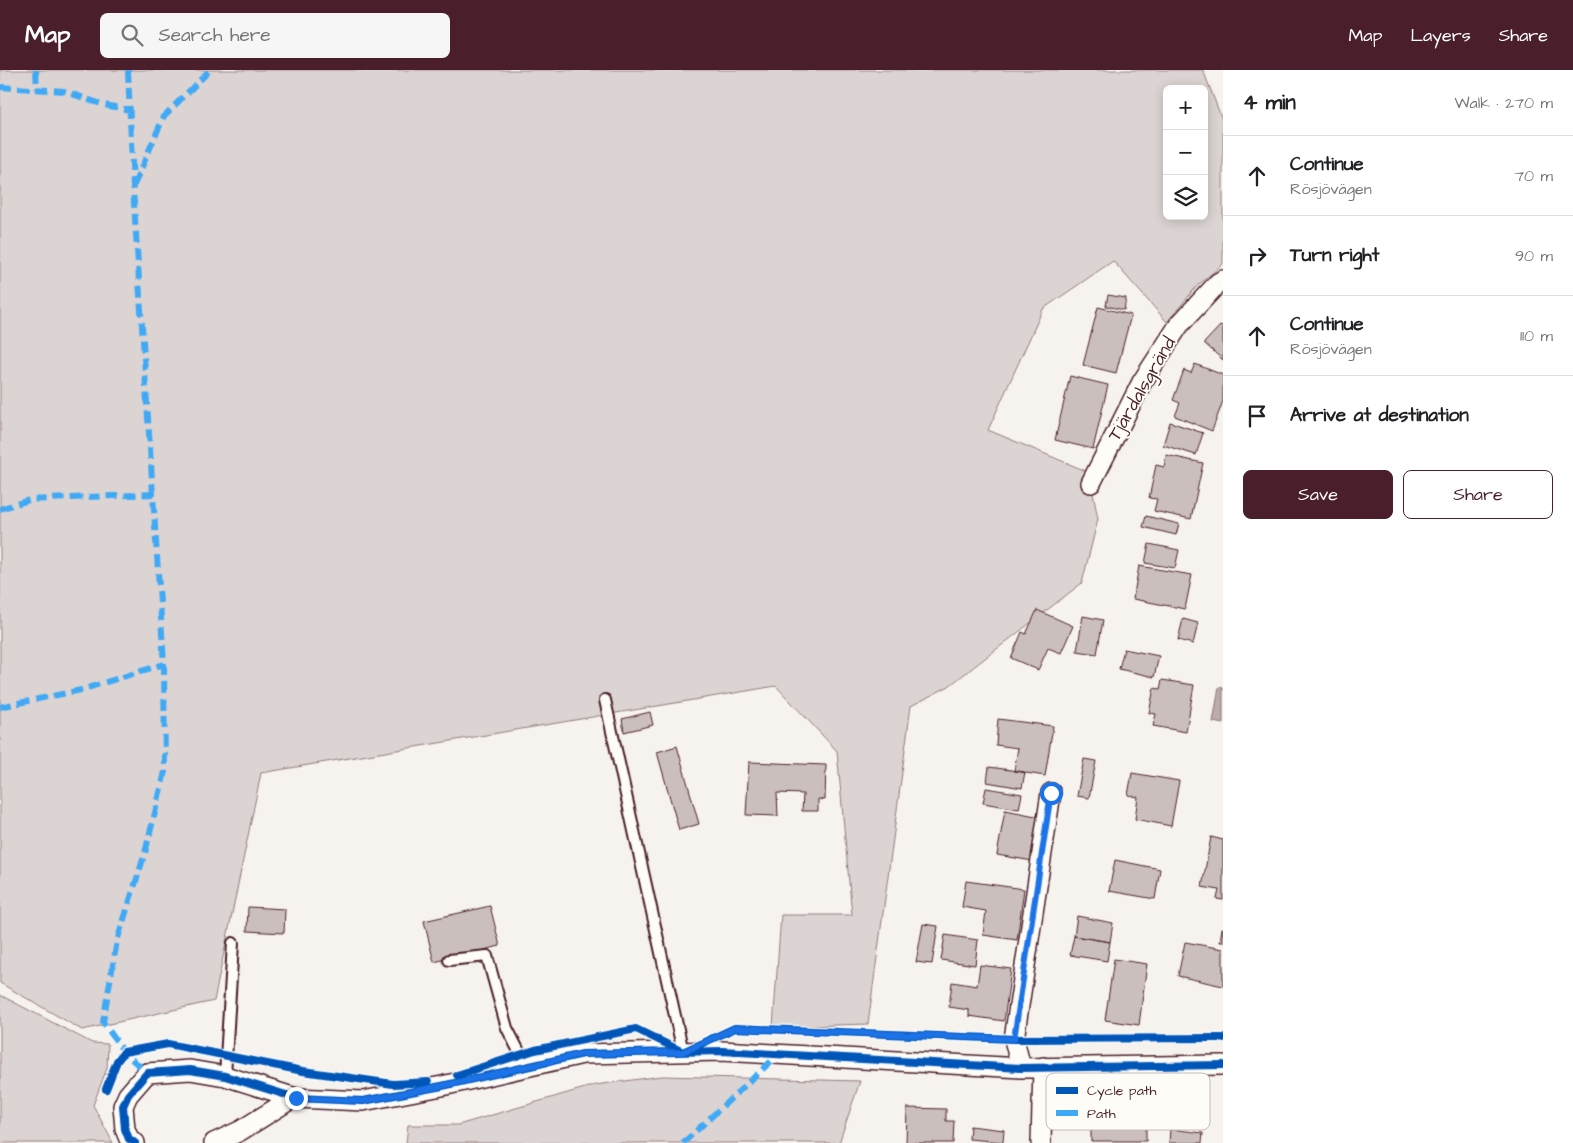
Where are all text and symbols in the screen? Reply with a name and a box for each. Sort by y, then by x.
search box [100,13,450,58]
text: Map [25,18,70,52]
icon: search [118,21,146,49]
text: Search here [158,22,271,49]
text: Map [1348,23,1382,48]
text: Layers [1410,23,1471,48]
text: Share [1499,23,1548,48]
map controls [1163,85,1208,220]
button: + [1163,85,1208,130]
text: 4 min [1243,88,1296,117]
text: Walk · 270 m [1454,92,1553,114]
button: − [1163,130,1208,175]
text: Continue [1290,151,1364,178]
icon: ahead [1243,162,1271,190]
text: 70 m [1514,165,1553,187]
button: layers [1163,175,1208,220]
text: Rösjövägen [1290,178,1372,200]
icon: right [1243,242,1271,270]
text: Turn right [1290,242,1379,269]
text: 90 m [1515,245,1553,267]
text: Continue [1290,311,1364,338]
icon: ahead [1243,322,1271,350]
text: 110 m [1520,325,1553,347]
street label: Tjärdalsgränd [1101,332,1184,447]
text: Rösjövägen [1290,338,1372,360]
icon: arrive [1243,402,1271,430]
text: Arrive at destination [1290,402,1469,429]
button: Save [1243,470,1393,519]
button: Share [1403,470,1553,519]
route start [1040,782,1063,805]
legend [1046,1073,1210,1130]
text: Cycle path [1087,1081,1156,1101]
route end [285,1087,308,1110]
text: Path [1087,1104,1116,1124]

